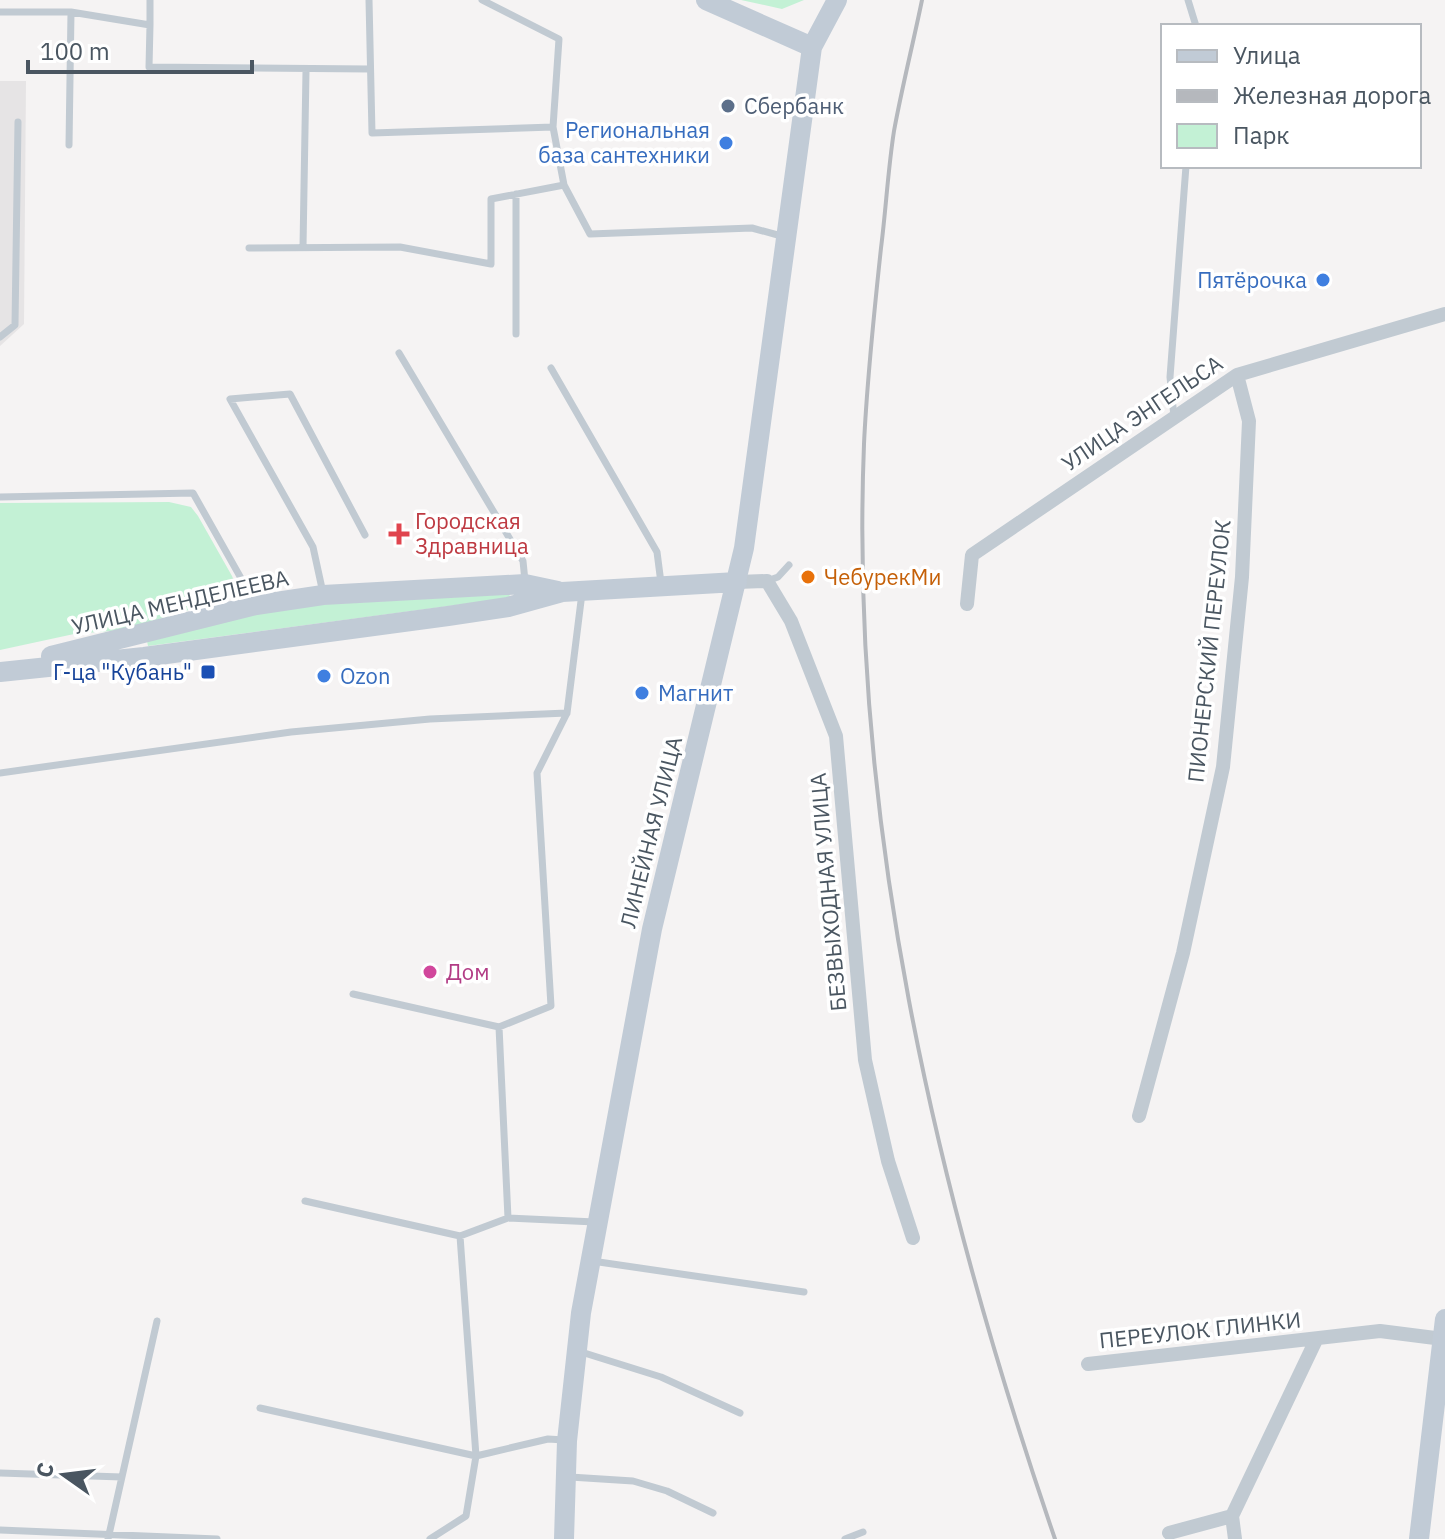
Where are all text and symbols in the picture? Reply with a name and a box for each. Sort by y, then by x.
scale bar [28,24,252,74]
legend [1161,24,1421,168]
text: 100 m [40,35,110,67]
text: Улица [1233,39,1301,71]
text: Железная дорога [1233,79,1431,111]
place label: Сбербанк [744,91,844,120]
marker: Сбербанк [719,97,737,115]
place label: Региональная база сантехники [538,115,710,169]
text: Парк [1233,119,1290,151]
marker: Региональная база сантехники [717,134,735,152]
place label: Пятёрочка [1197,265,1307,294]
marker: Пятёрочка [1314,271,1332,289]
street label: УЛИЦА ЭНГЕЛЬСА [1056,348,1228,477]
place label: Городская Здравница [415,506,529,560]
street label: ПИОНЕРСКИЙ ПЕРЕУЛОК [1180,518,1237,784]
marker: Городская Здравница [390,525,408,543]
street label: УЛИЦА МЕНДЕЛЕЕВА [69,562,291,641]
place label: ЧебурекМи [824,562,941,591]
marker: ЧебурекМи [799,568,817,586]
place label: Г-ца "Кубань" [53,657,192,686]
place label: Ozon [340,661,390,690]
marker: Г-ца "Кубань" [199,663,217,681]
marker: Ozon [315,667,333,685]
place label: Магнит [658,678,733,707]
marker: Магнит [633,684,651,702]
street label: ЛИНЕЙНАЯ УЛИЦА [613,733,688,931]
street label: БЕЗВЫХОДНАЯ УЛИЦА [803,772,852,1012]
place label: Дом [446,957,490,986]
marker: Дом [421,963,439,981]
street label: ПЕРЕУЛОК ГЛИНКИ [1098,1304,1302,1355]
north arrow [24,1435,104,1515]
text: С [28,1460,60,1480]

